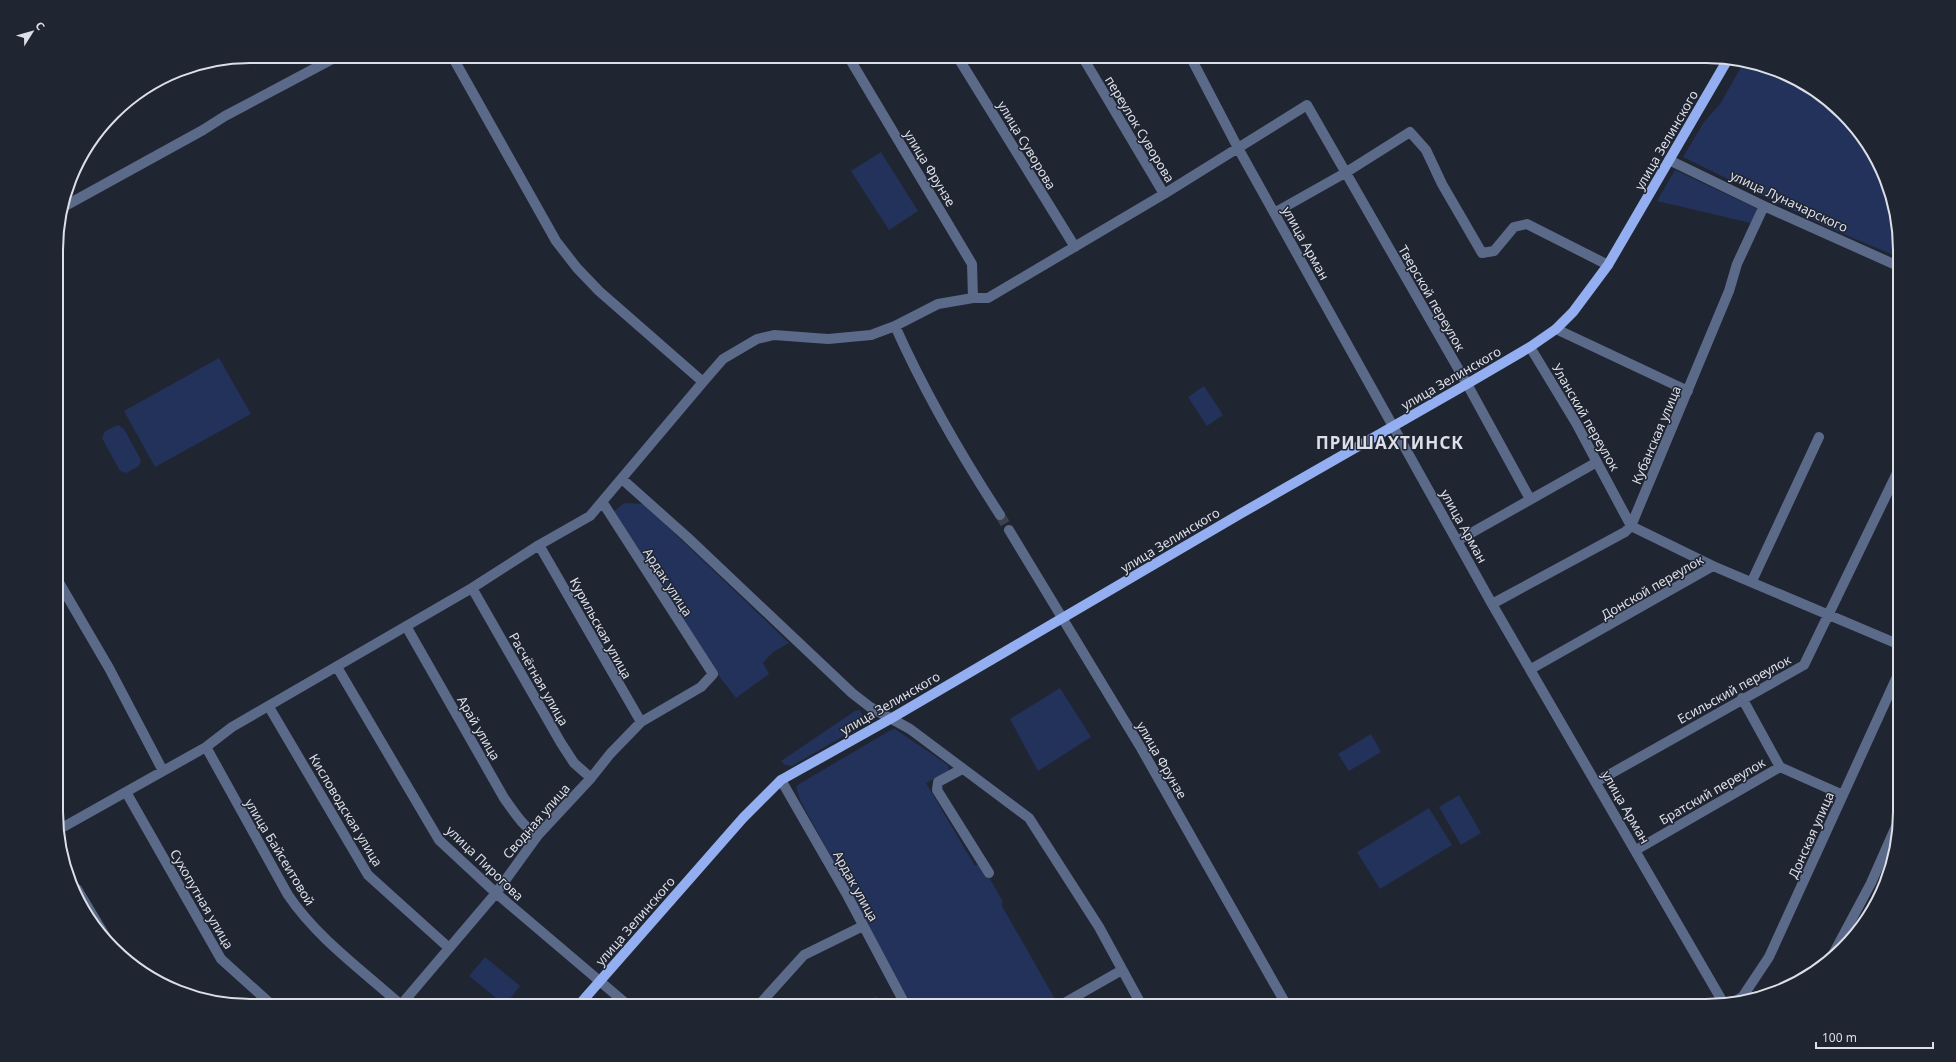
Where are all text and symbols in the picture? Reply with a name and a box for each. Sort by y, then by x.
north arrow [12,12,52,52]
text: С [32,18,49,33]
street label: переулок Суворова [1101,72,1179,186]
street label: улица Зелинского [1630,86,1702,193]
street label: улица Суворова [993,97,1061,193]
street label: улица Фрунзе [900,126,960,210]
street label: улица Луначарского [1727,166,1851,236]
street label: улица Арман [1278,203,1334,283]
street label: Тверской переулок [1394,242,1470,354]
street label: улица Зелинского [1398,342,1505,414]
street label: Уланский переулок [1548,360,1624,474]
street label: Кубанская улица [1627,383,1685,487]
district label: ПРИШАХТИНСК [1316,431,1464,454]
street label: улица Арман [1436,486,1492,566]
street label: улица Зелинского [1117,503,1223,577]
street label: Ардак улица [639,544,697,620]
street label: Донской переулок [1598,550,1707,624]
street label: Курильская улица [566,574,636,682]
street label: Расчётная улица [505,629,573,729]
street label: Есильский переулок [1674,650,1794,728]
street label: улица Зелинского [837,667,944,739]
street label: Арай улица [453,692,505,764]
street label: улица Фрунзе [1133,718,1191,802]
street label: Кисловодская улица [305,750,387,870]
street label: Братский переулок [1656,753,1768,829]
street label: улица Арман [1598,767,1654,847]
street label: Сводная улица [498,780,574,862]
street label: Донская улица [1784,789,1838,881]
street label: улица Байсеитовой [241,795,319,909]
street label: улица Пирогова [442,821,528,905]
street label: Сухопутная улица [166,846,238,952]
street label: Ардак улица [829,847,883,925]
street label: улица Зелинского [591,872,679,969]
scale bar [1816,1024,1933,1050]
text: 100 m [1822,1029,1857,1046]

